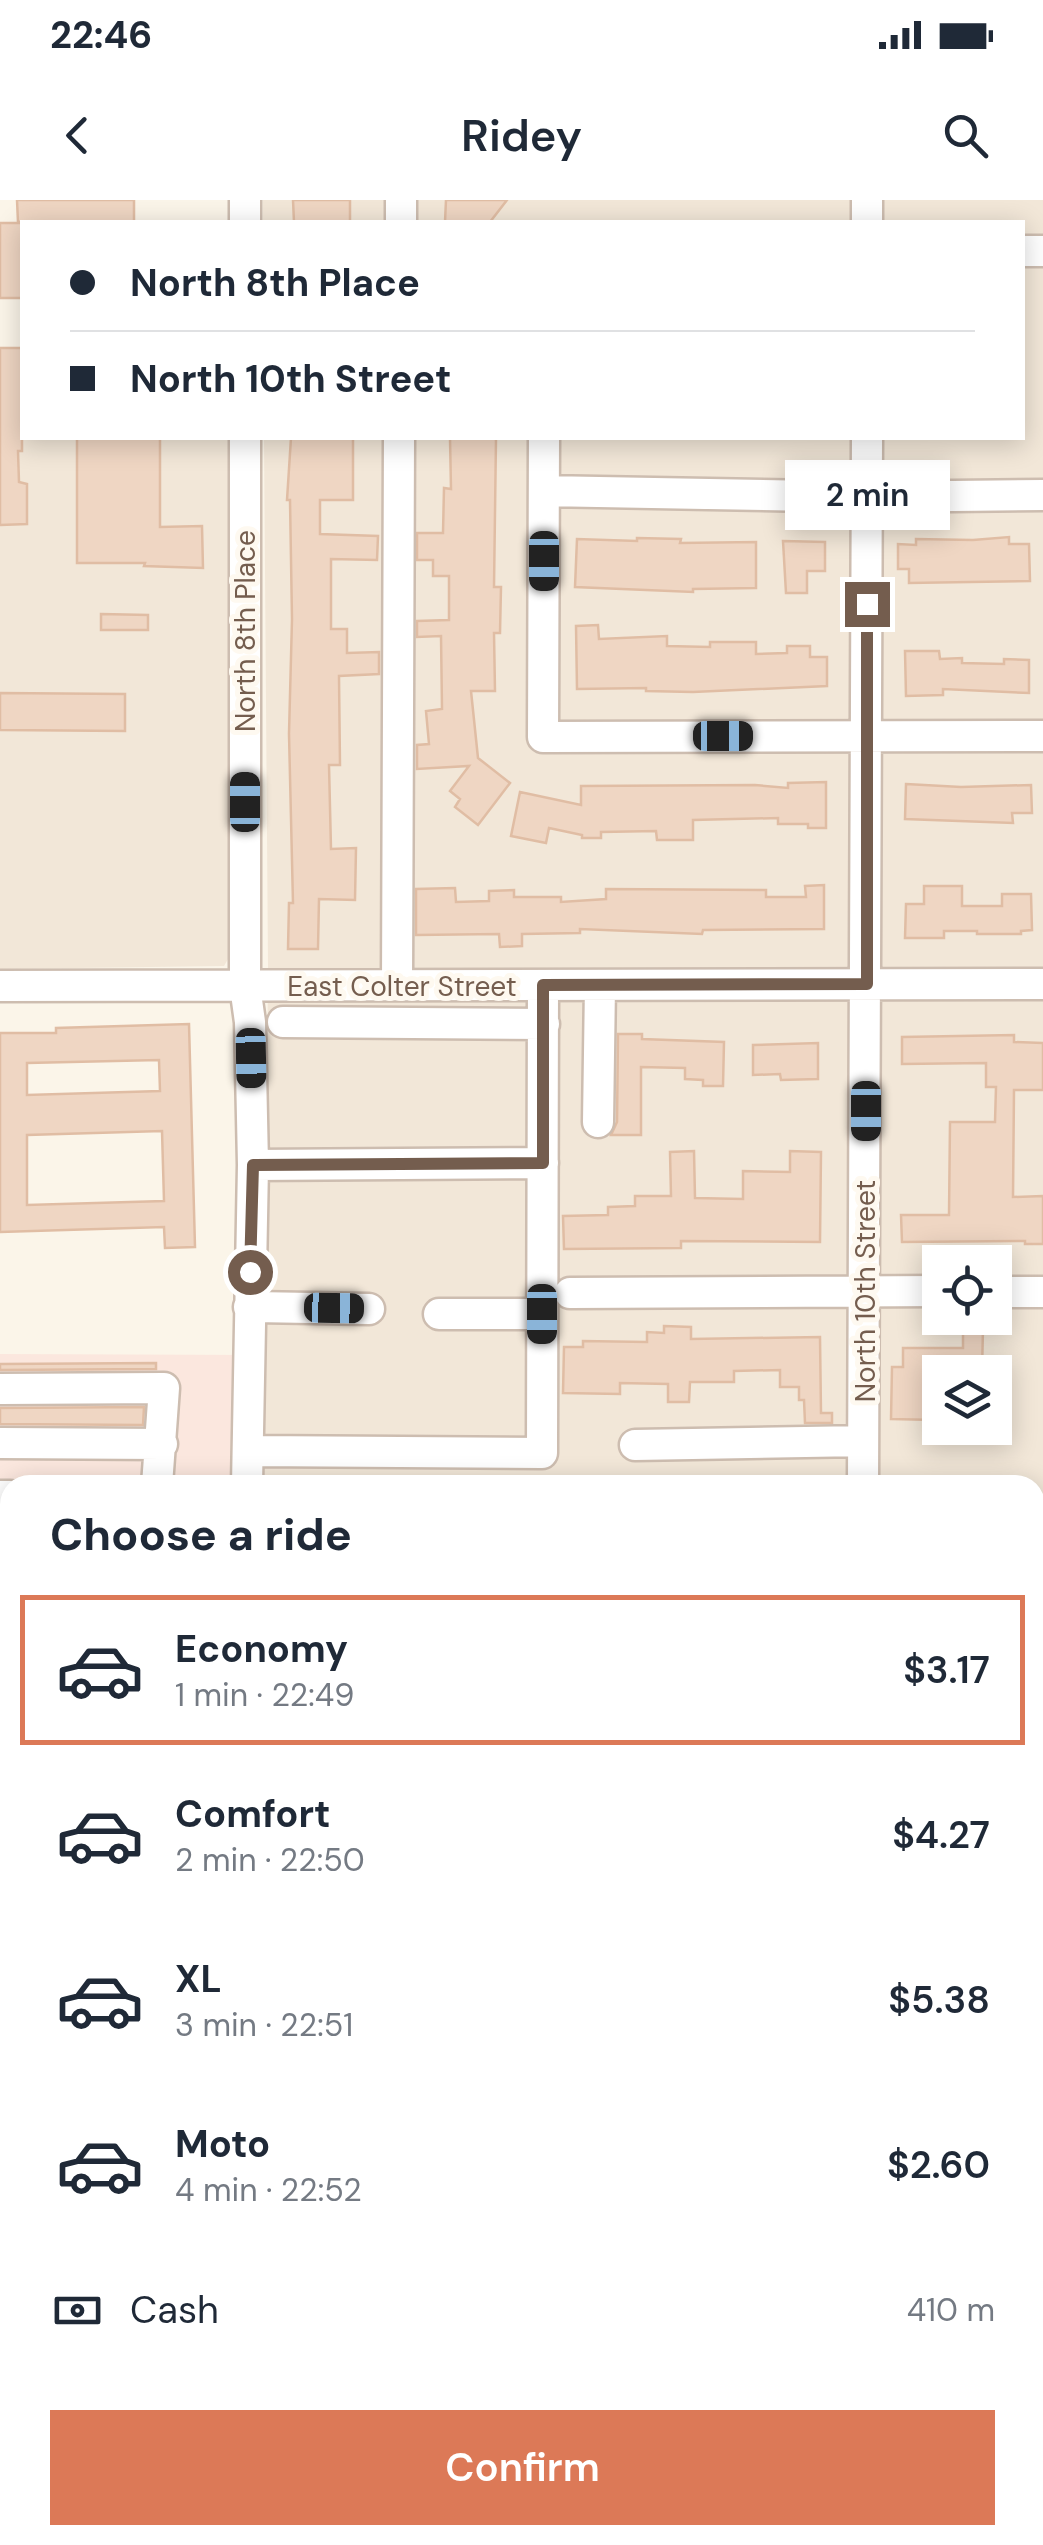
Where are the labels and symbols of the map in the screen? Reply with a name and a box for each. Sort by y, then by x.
callout: 2 min [784,459,950,529]
street label: North 8th Place [227,530,264,732]
car [529,531,559,591]
route end [845,582,890,627]
car [693,721,753,751]
car [230,772,260,832]
street label: East Colter Street [287,968,517,1005]
car [235,1028,267,1088]
car [851,1081,881,1141]
street label: North 10th Street [847,1180,884,1402]
route start [228,1250,273,1295]
car [527,1284,557,1344]
car [304,1292,364,1324]

